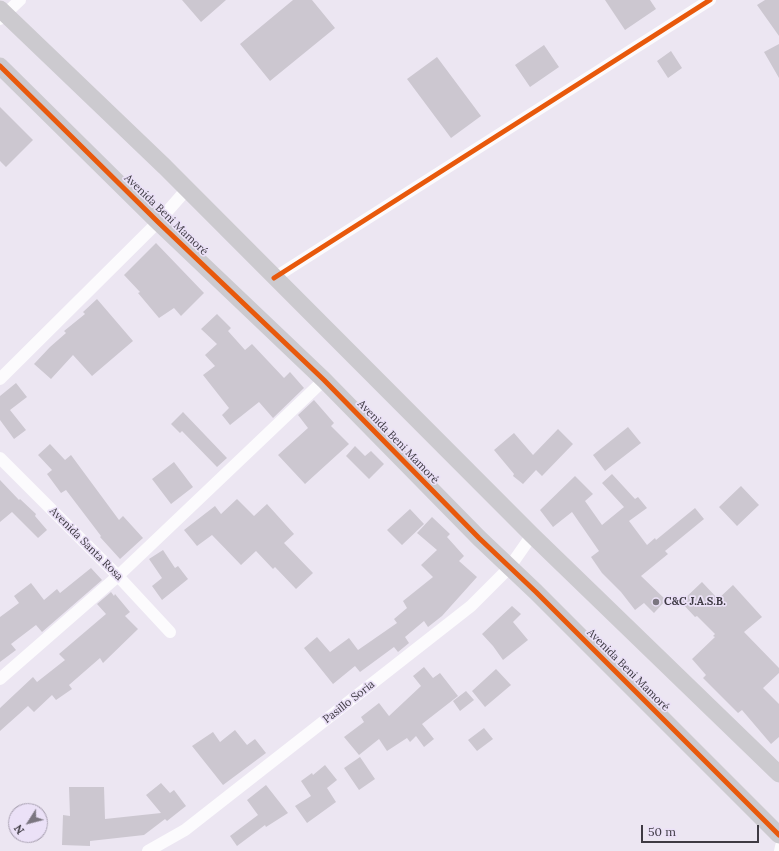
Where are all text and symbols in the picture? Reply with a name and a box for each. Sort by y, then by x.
street label: Avenida Beni Mamoré [121,172,211,258]
street label: Avenida Beni Mamoré [355,397,441,487]
street label: Avenida Santa Rosa [47,505,125,583]
place label: C&C J.A.S.B. [664,595,726,609]
marker: C&C J.A.S.B. [651,597,661,607]
street label: Avenida Beni Mamoré [584,626,672,714]
street label: Pasillo Soria [321,678,377,726]
north arrow [8,803,48,843]
scale bar [643,817,761,843]
text: N [11,822,27,837]
text: 50 m [648,824,676,839]

